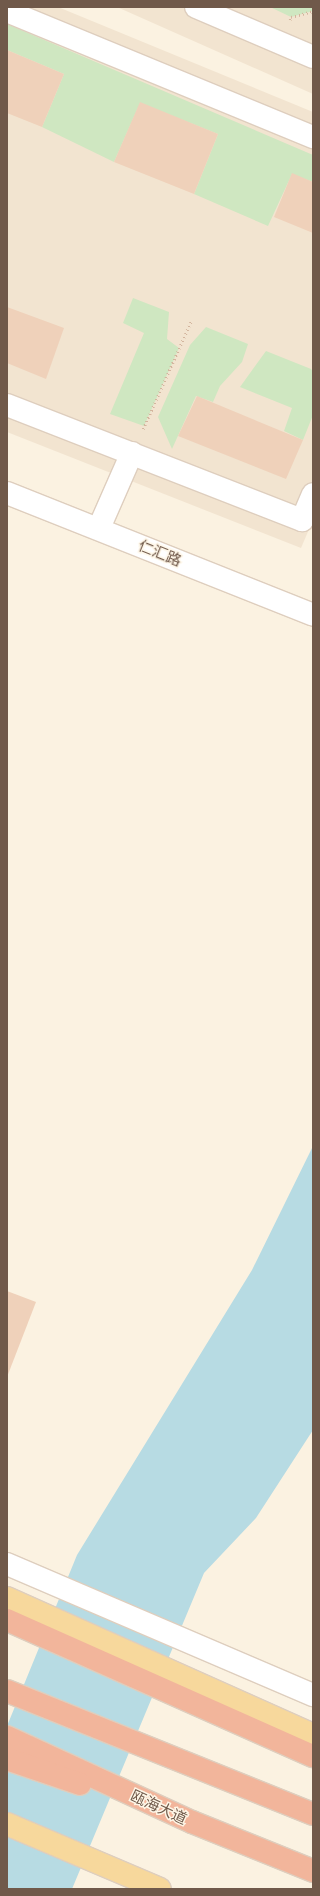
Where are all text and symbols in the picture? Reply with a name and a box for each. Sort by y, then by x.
street label: 仁汇路 [136,536,184,570]
street label: 瓯海大道 [128,1786,190,1828]

